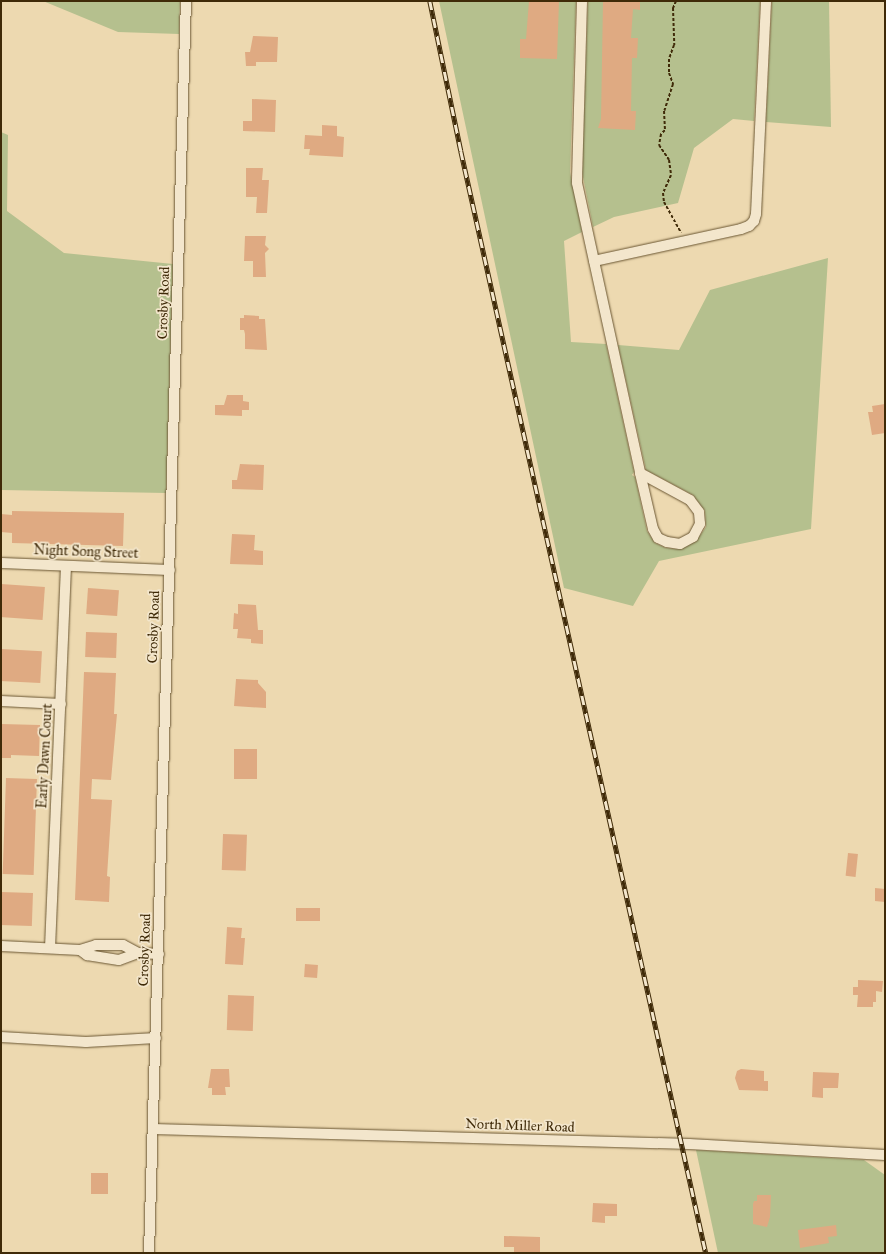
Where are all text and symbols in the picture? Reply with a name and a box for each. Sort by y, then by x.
street label: Crosby Road [154,266,174,340]
street label: Night Song Street [33,542,139,562]
street label: Crosby Road [144,590,164,664]
street label: Early Dawn Court [34,703,56,809]
street label: Crosby Road [135,913,155,987]
street label: North Miller Road [465,1116,575,1136]

